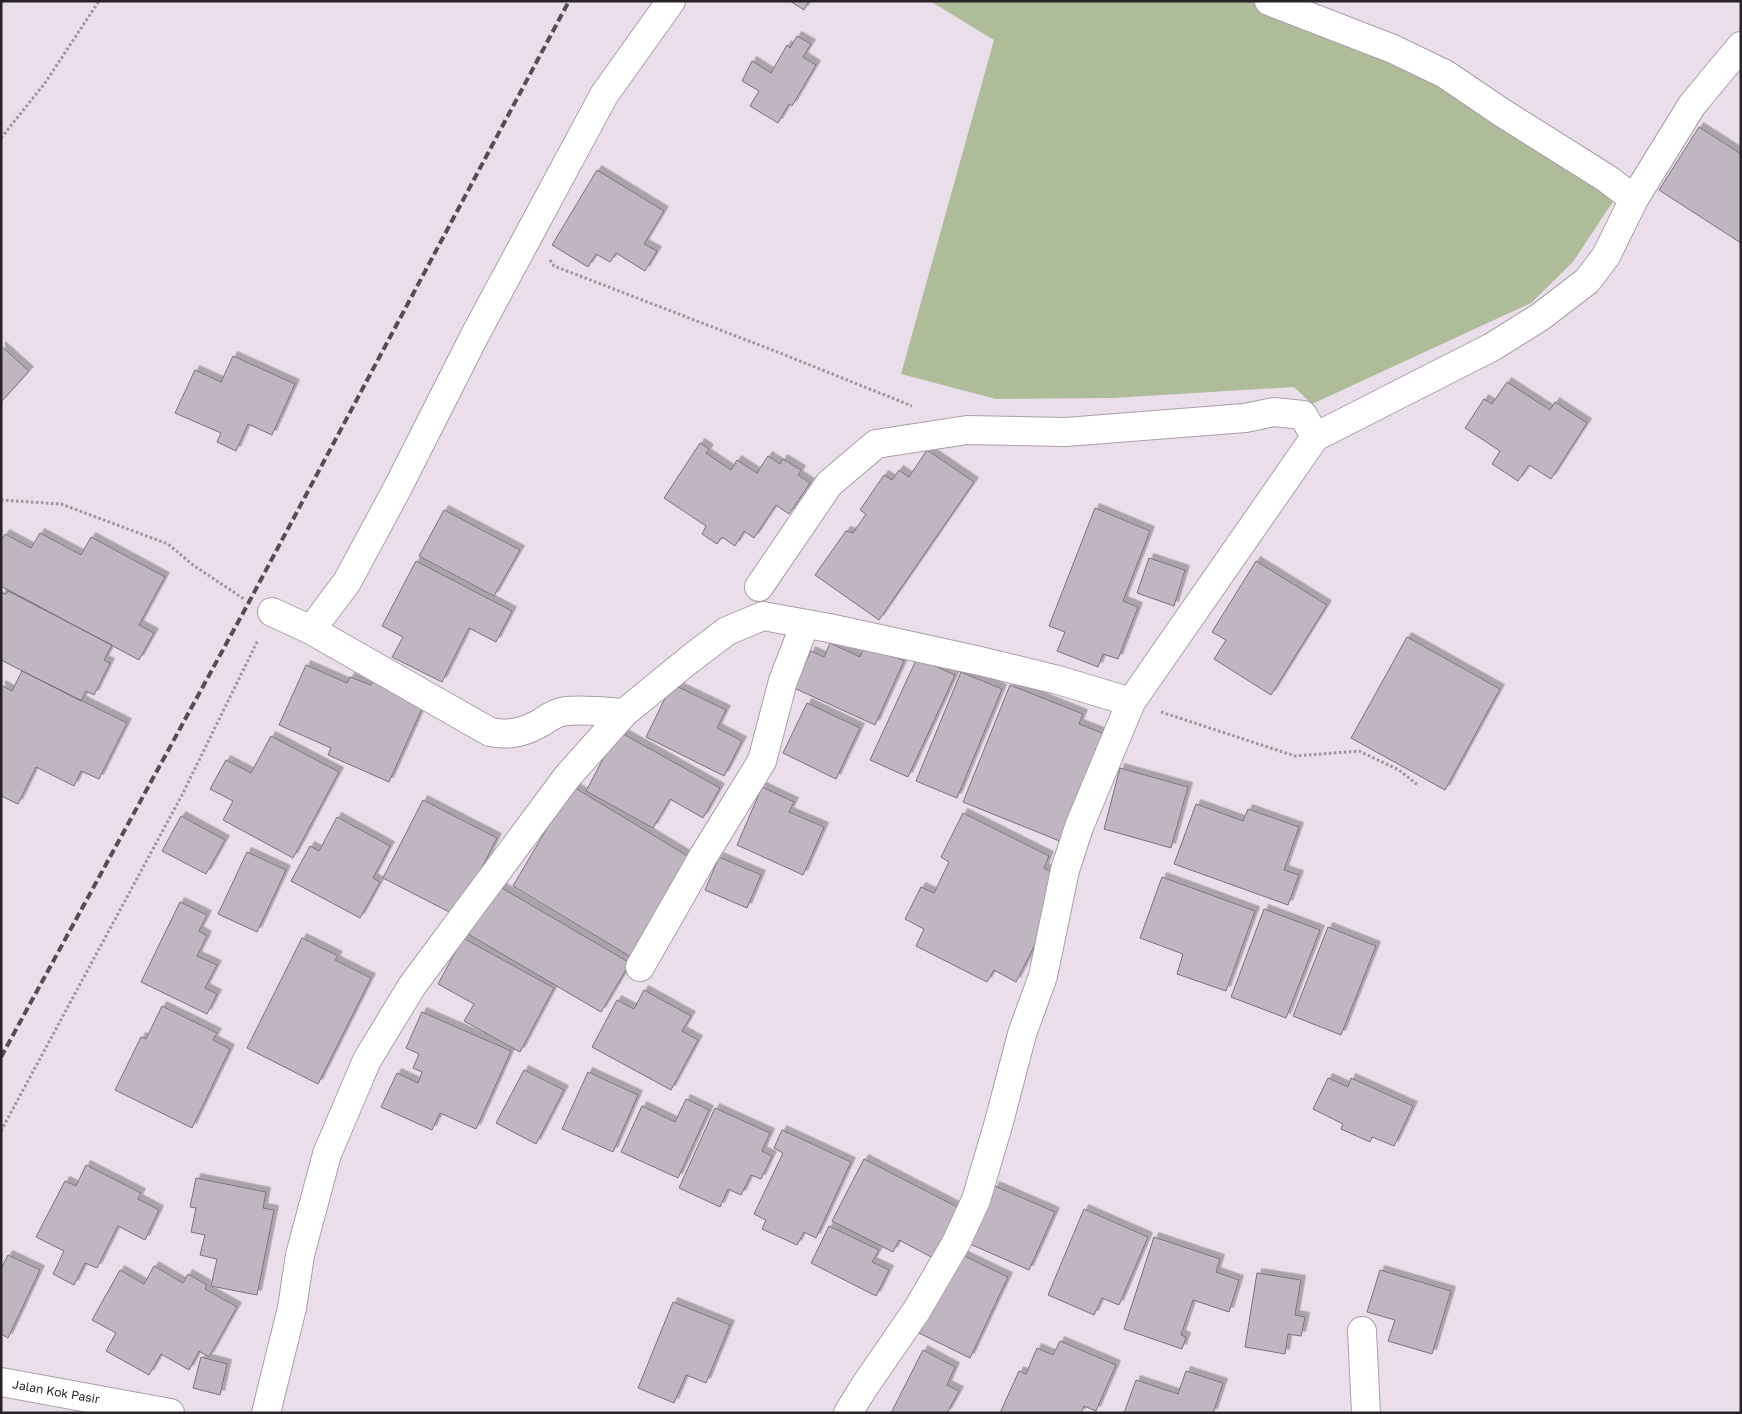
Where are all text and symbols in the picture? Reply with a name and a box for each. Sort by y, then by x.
street label: Jalan Kok Pasir [11,1376,101,1407]

